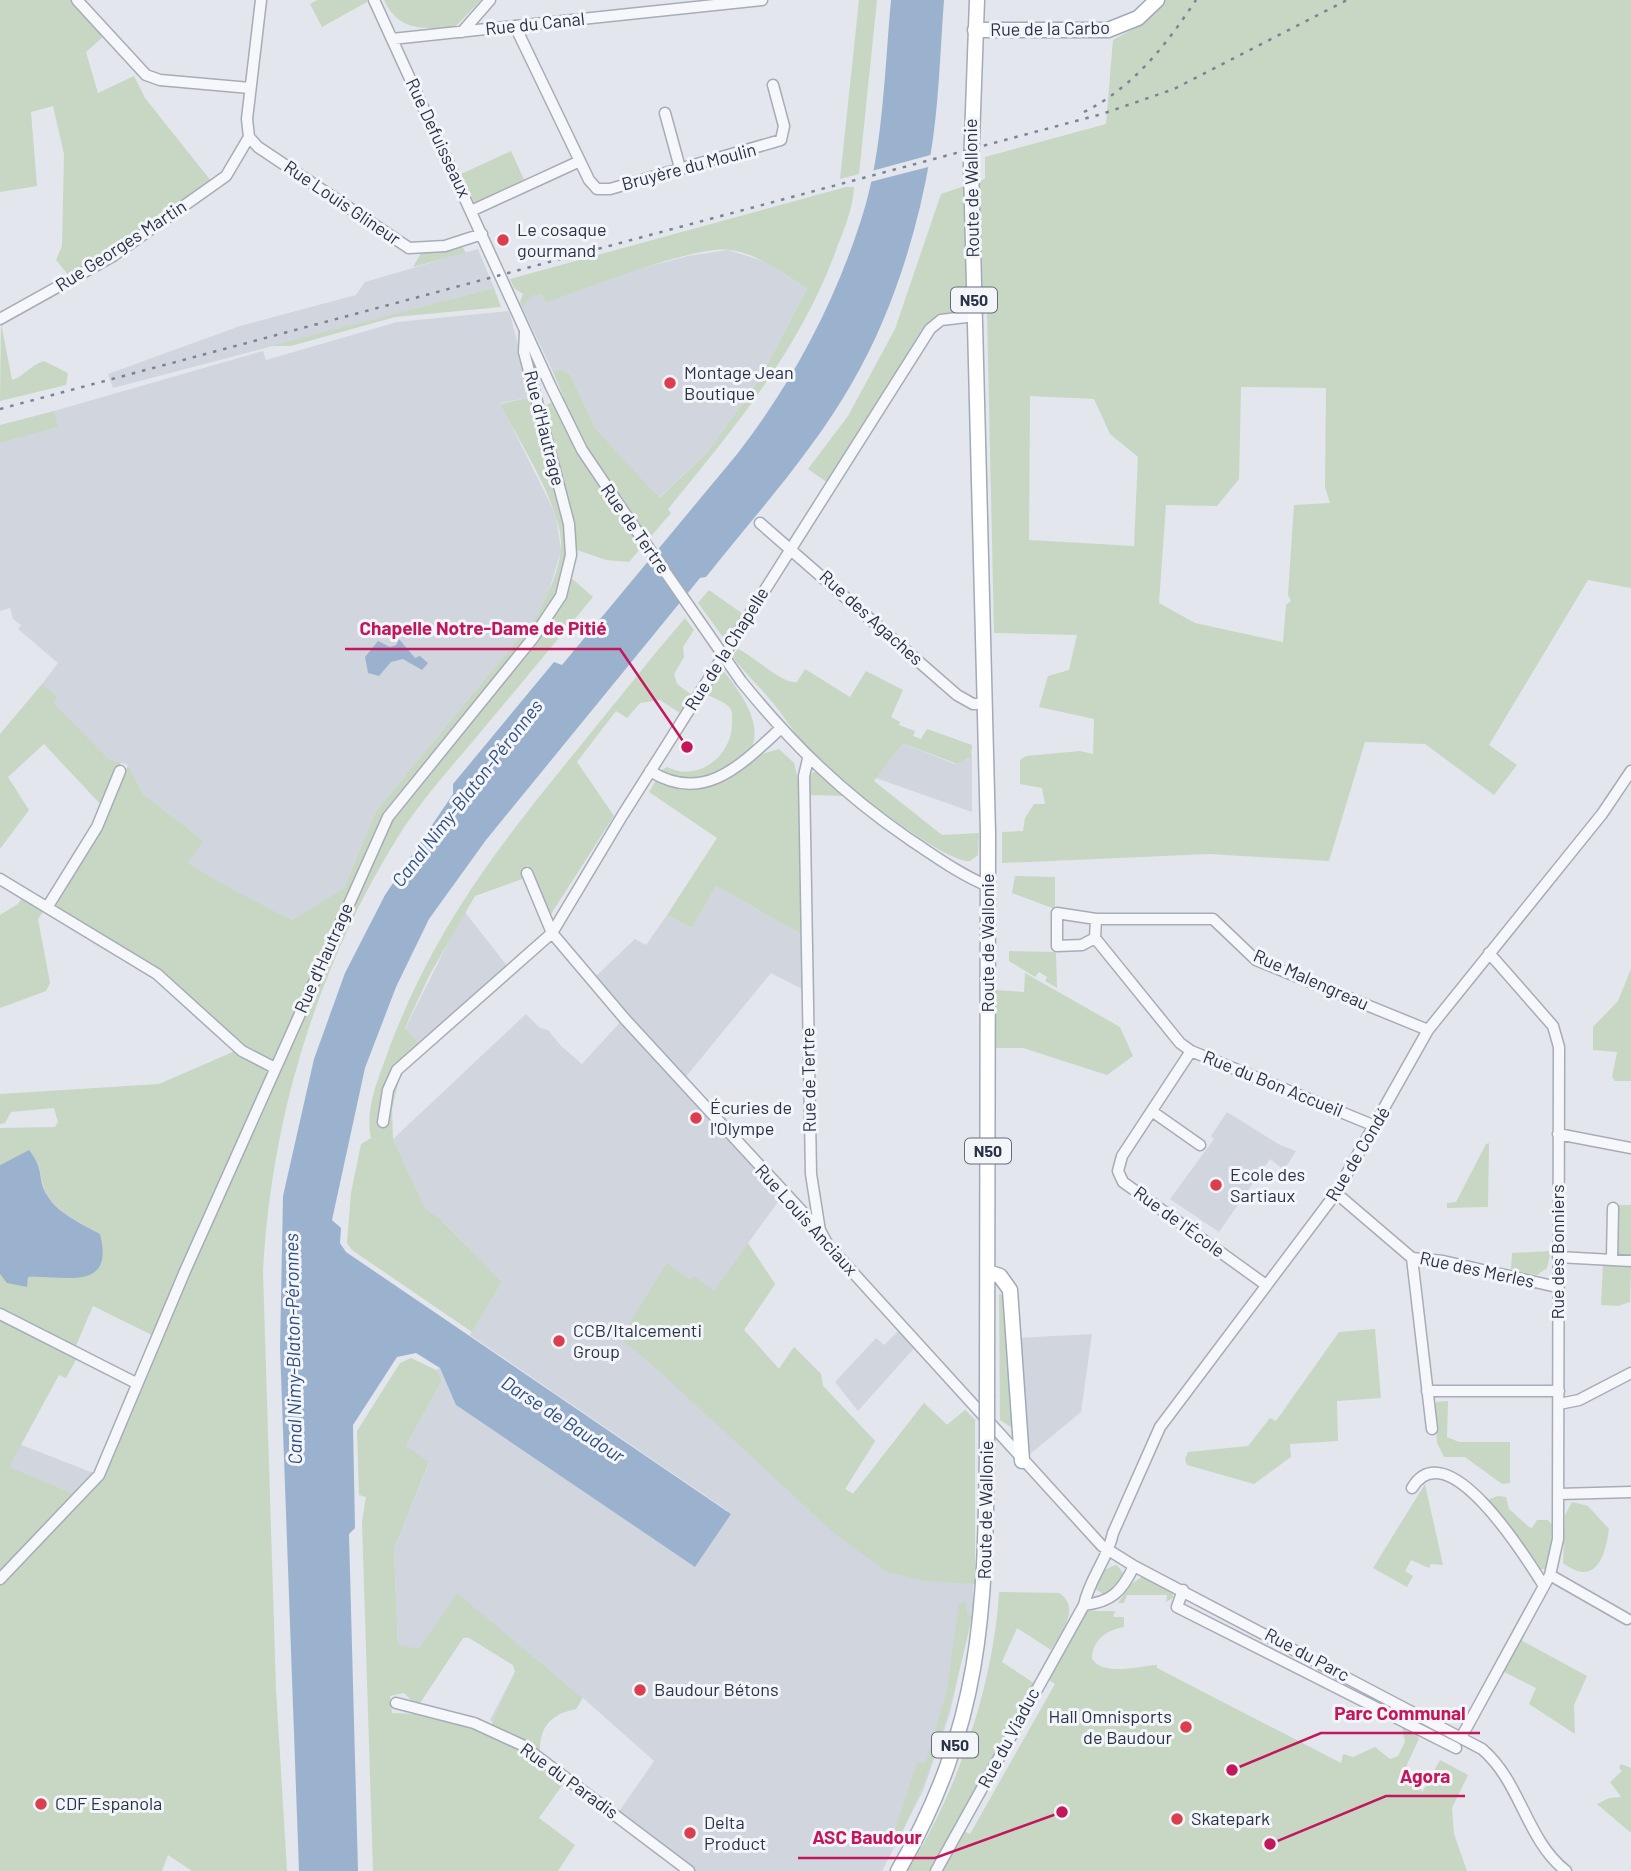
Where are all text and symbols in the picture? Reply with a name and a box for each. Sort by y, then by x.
street label: Rue du Canal [484,7,586,39]
street label: Rue de la Carbo [990,16,1110,40]
street label: Rue Defuisseaux [402,74,476,201]
street label: Route de Wallonie [959,118,983,258]
street label: Bruyère du Moulin [619,137,759,195]
street label: Rue Louis Glineur [280,155,405,249]
street label: Rue Georges Martin [51,195,190,296]
place label: Le cosaque gourmand [517,218,607,261]
marker: Le cosaque gourmand [495,232,511,248]
road number: N50 [951,288,997,312]
place label: Montage Jean Boutique [684,361,794,404]
street label: Rue d'Hautrage [520,368,570,488]
marker: Montage Jean Boutique [662,375,678,391]
street label: Rue de Tertre [597,479,675,578]
street label: Rue des Agaches [815,565,928,670]
street label: Rue de la Chapelle [679,583,773,714]
callout: Chapelle Notre-Dame de Pitié [345,609,620,649]
text: Chapelle Notre-Dame de Pitié [359,616,607,639]
water label: Canal Nimy-Blaton-Péronnes [386,694,547,891]
street label: Route de Wallonie [976,873,998,1013]
street label: Rue d'Hautrage [289,899,357,1016]
street label: Rue Malengreau [1250,944,1372,1014]
street label: Rue de Tertre [796,1027,820,1133]
street label: Rue du Bon Accueil [1200,1045,1346,1121]
place label: Écuries de l'Olympe [710,1096,792,1139]
street label: Rue de Condé [1320,1102,1394,1205]
marker: Écuries de l'Olympe [688,1110,704,1126]
road number: N50 [965,1138,1011,1163]
street label: Rue Louis Anciaux [751,1159,863,1280]
place label: Ecole des Sartiaux [1230,1163,1305,1206]
marker: Ecole des Sartiaux [1208,1177,1224,1193]
street label: Rue de l'École [1130,1181,1229,1262]
street label: Rue des Bonniers [1546,1184,1568,1320]
water label: Canal Nimy-Blaton-Péronnes [279,1233,306,1465]
street label: Rue des Merles [1418,1246,1537,1292]
place label: CCB/Italcementi Group [573,1319,702,1362]
marker: CCB/Italcementi Group [551,1333,567,1349]
water label: Darse de Baudour [498,1370,630,1467]
street label: Route de Wallonie [973,1440,997,1580]
street label: Rue du Parc [1261,1623,1353,1686]
place label: Baudour Bétons [654,1678,779,1700]
marker: Baudour Bétons [632,1682,648,1698]
street label: Rue du Viaduc [973,1684,1044,1791]
callout: Parc Communal [1321,1693,1480,1733]
text: Parc Communal [1334,1701,1466,1724]
place label: Hall Omnisports de Baudour [1048,1705,1172,1748]
marker: Hall Omnisports de Baudour [1178,1719,1194,1735]
road number: N50 [932,1732,978,1758]
street label: Rue du Paradis [516,1737,623,1823]
callout: Agora [1386,1756,1465,1796]
text: Agora [1400,1764,1450,1787]
place label: CDF Espanola [55,1792,162,1814]
marker: CDF Espanola [33,1796,49,1812]
place label: Skatepark [1191,1807,1270,1829]
place label: Delta Product [704,1811,766,1854]
marker: Skatepark [1169,1811,1185,1827]
callout: ASC Baudour [798,1818,935,1858]
marker: Delta Product [682,1825,698,1841]
text: ASC Baudour [812,1825,923,1848]

